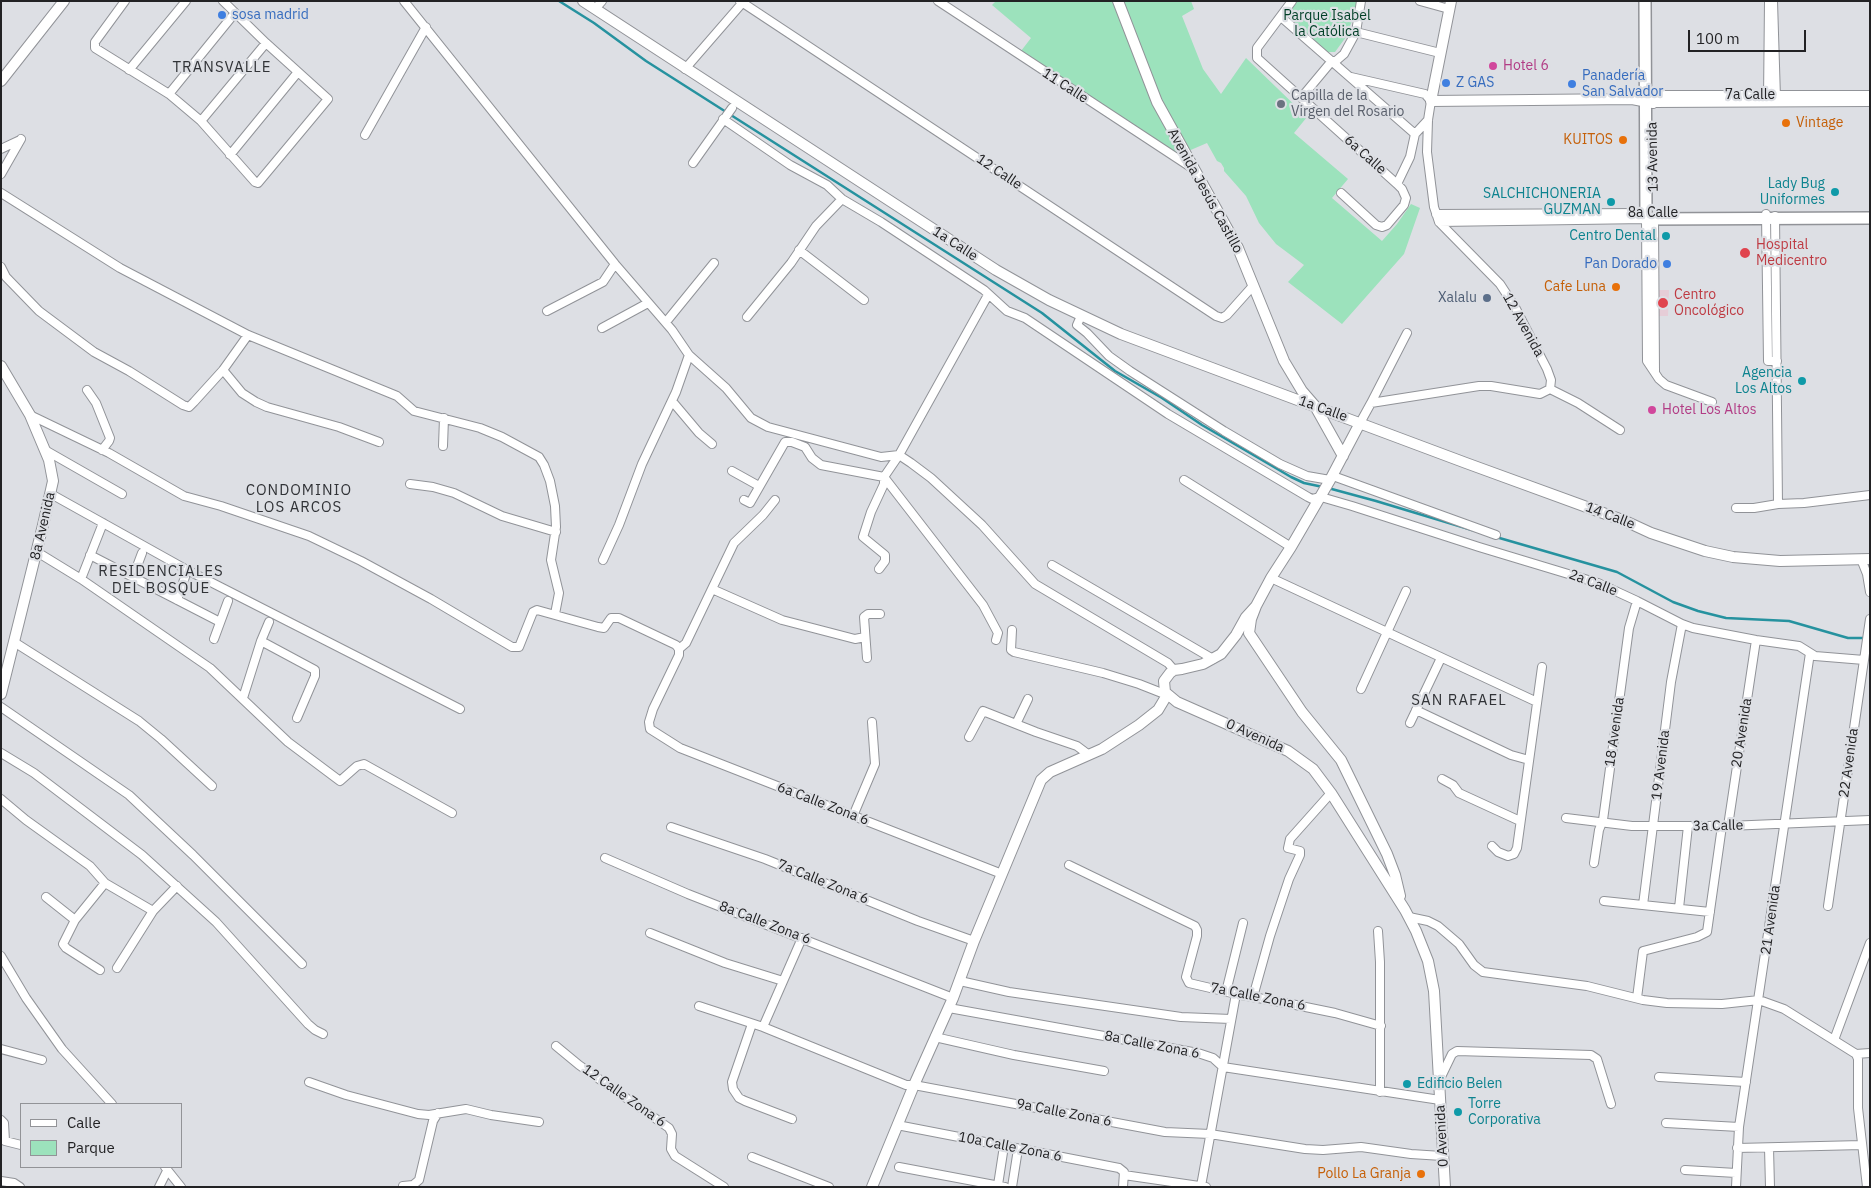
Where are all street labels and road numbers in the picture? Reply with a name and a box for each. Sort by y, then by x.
street label: 11 Calle [1039,65,1091,107]
street label: 7a Calle [1725,87,1775,103]
street label: 13 Avenida [1644,122,1662,192]
street label: Avenida Jesús Castillo [1164,126,1246,256]
street label: 6a Calle [1341,132,1389,178]
street label: 12 Calle [973,151,1025,193]
street label: 8a Calle [1628,205,1678,221]
street label: 1a Calle [929,223,981,265]
street label: 12 Avenida [1499,290,1547,360]
street label: 1a Calle [1296,392,1350,426]
street label: 8a Avenida [27,490,59,562]
street label: 14 Calle [1583,499,1637,533]
street label: 2a Calle [1566,566,1620,600]
street label: 18 Avenida [1602,696,1628,768]
street label: 20 Avenida [1728,697,1756,769]
street label: 0 Avenida [1223,716,1287,756]
street label: 22 Avenida [1836,727,1862,799]
street label: 19 Avenida [1648,729,1674,801]
street label: 6a Calle Zona 6 [775,779,871,829]
street label: 3a Calle [1693,817,1743,835]
street label: 7a Calle Zona 6 [775,856,871,908]
street label: 21 Avenida [1758,884,1784,956]
street label: 8a Calle Zona 6 [717,898,813,948]
street label: 7a Calle Zona 6 [1209,980,1307,1014]
street label: 8a Calle Zona 6 [1103,1028,1201,1062]
street label: 12 Calle Zona 6 [579,1061,669,1131]
street label: 9a Calle Zona 6 [1015,1096,1113,1130]
street label: 0 Avenida [1432,1105,1452,1167]
street label: 10a Calle Zona 6 [957,1129,1063,1165]

